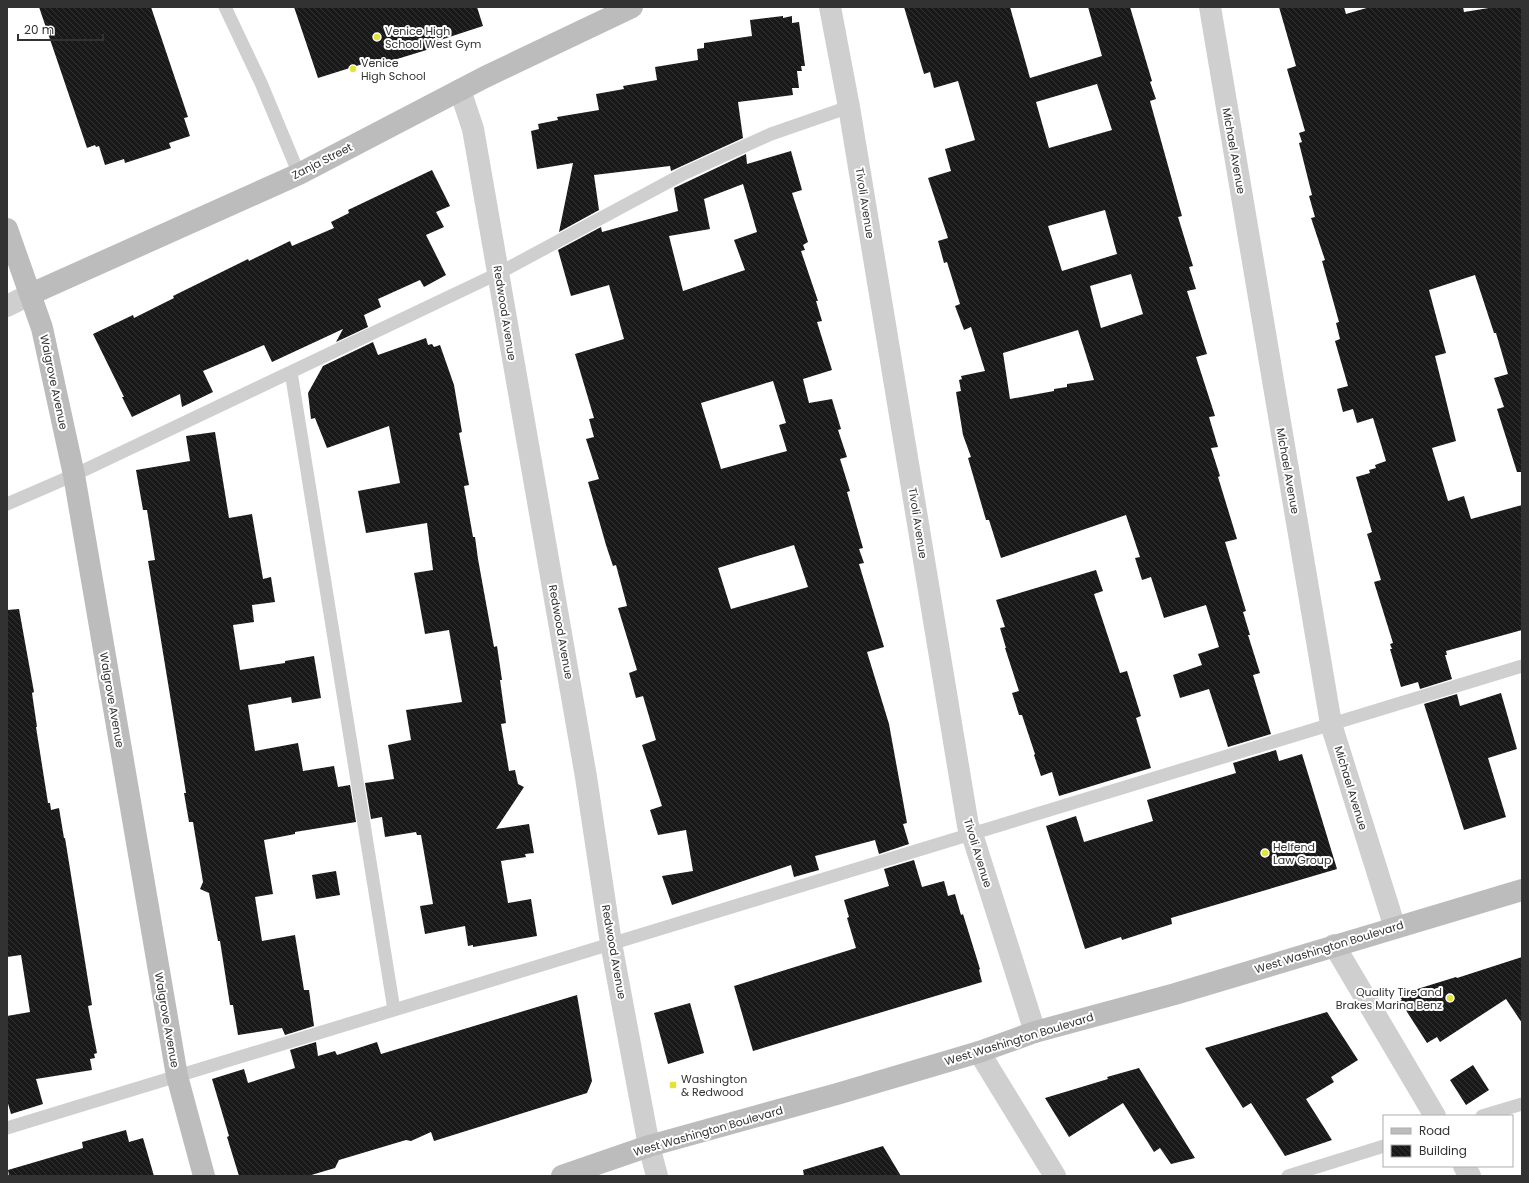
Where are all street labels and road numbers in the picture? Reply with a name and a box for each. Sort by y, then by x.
street label: Michael Avenue [1219,107,1249,195]
street label: Zanja Street [289,139,355,183]
street label: Tivoli Avenue [852,166,879,240]
street label: Redwood Avenue [490,264,520,362]
street label: Walgrove Avenue [36,333,72,431]
street label: Michael Avenue [1273,427,1303,515]
street label: Tivoli Avenue [905,486,932,560]
street label: Redwood Avenue [545,583,577,681]
street label: Walgrove Avenue [96,651,128,749]
street label: Michael Avenue [1331,744,1371,832]
street label: Tivoli Avenue [960,816,996,890]
street label: Redwood Avenue [598,903,630,1001]
street label: West Washington Boulevard [1253,917,1405,977]
street label: Walgrove Avenue [151,971,183,1069]
street label: West Washington Boulevard [943,1009,1095,1069]
street label: West Washington Boulevard [631,1102,785,1160]

